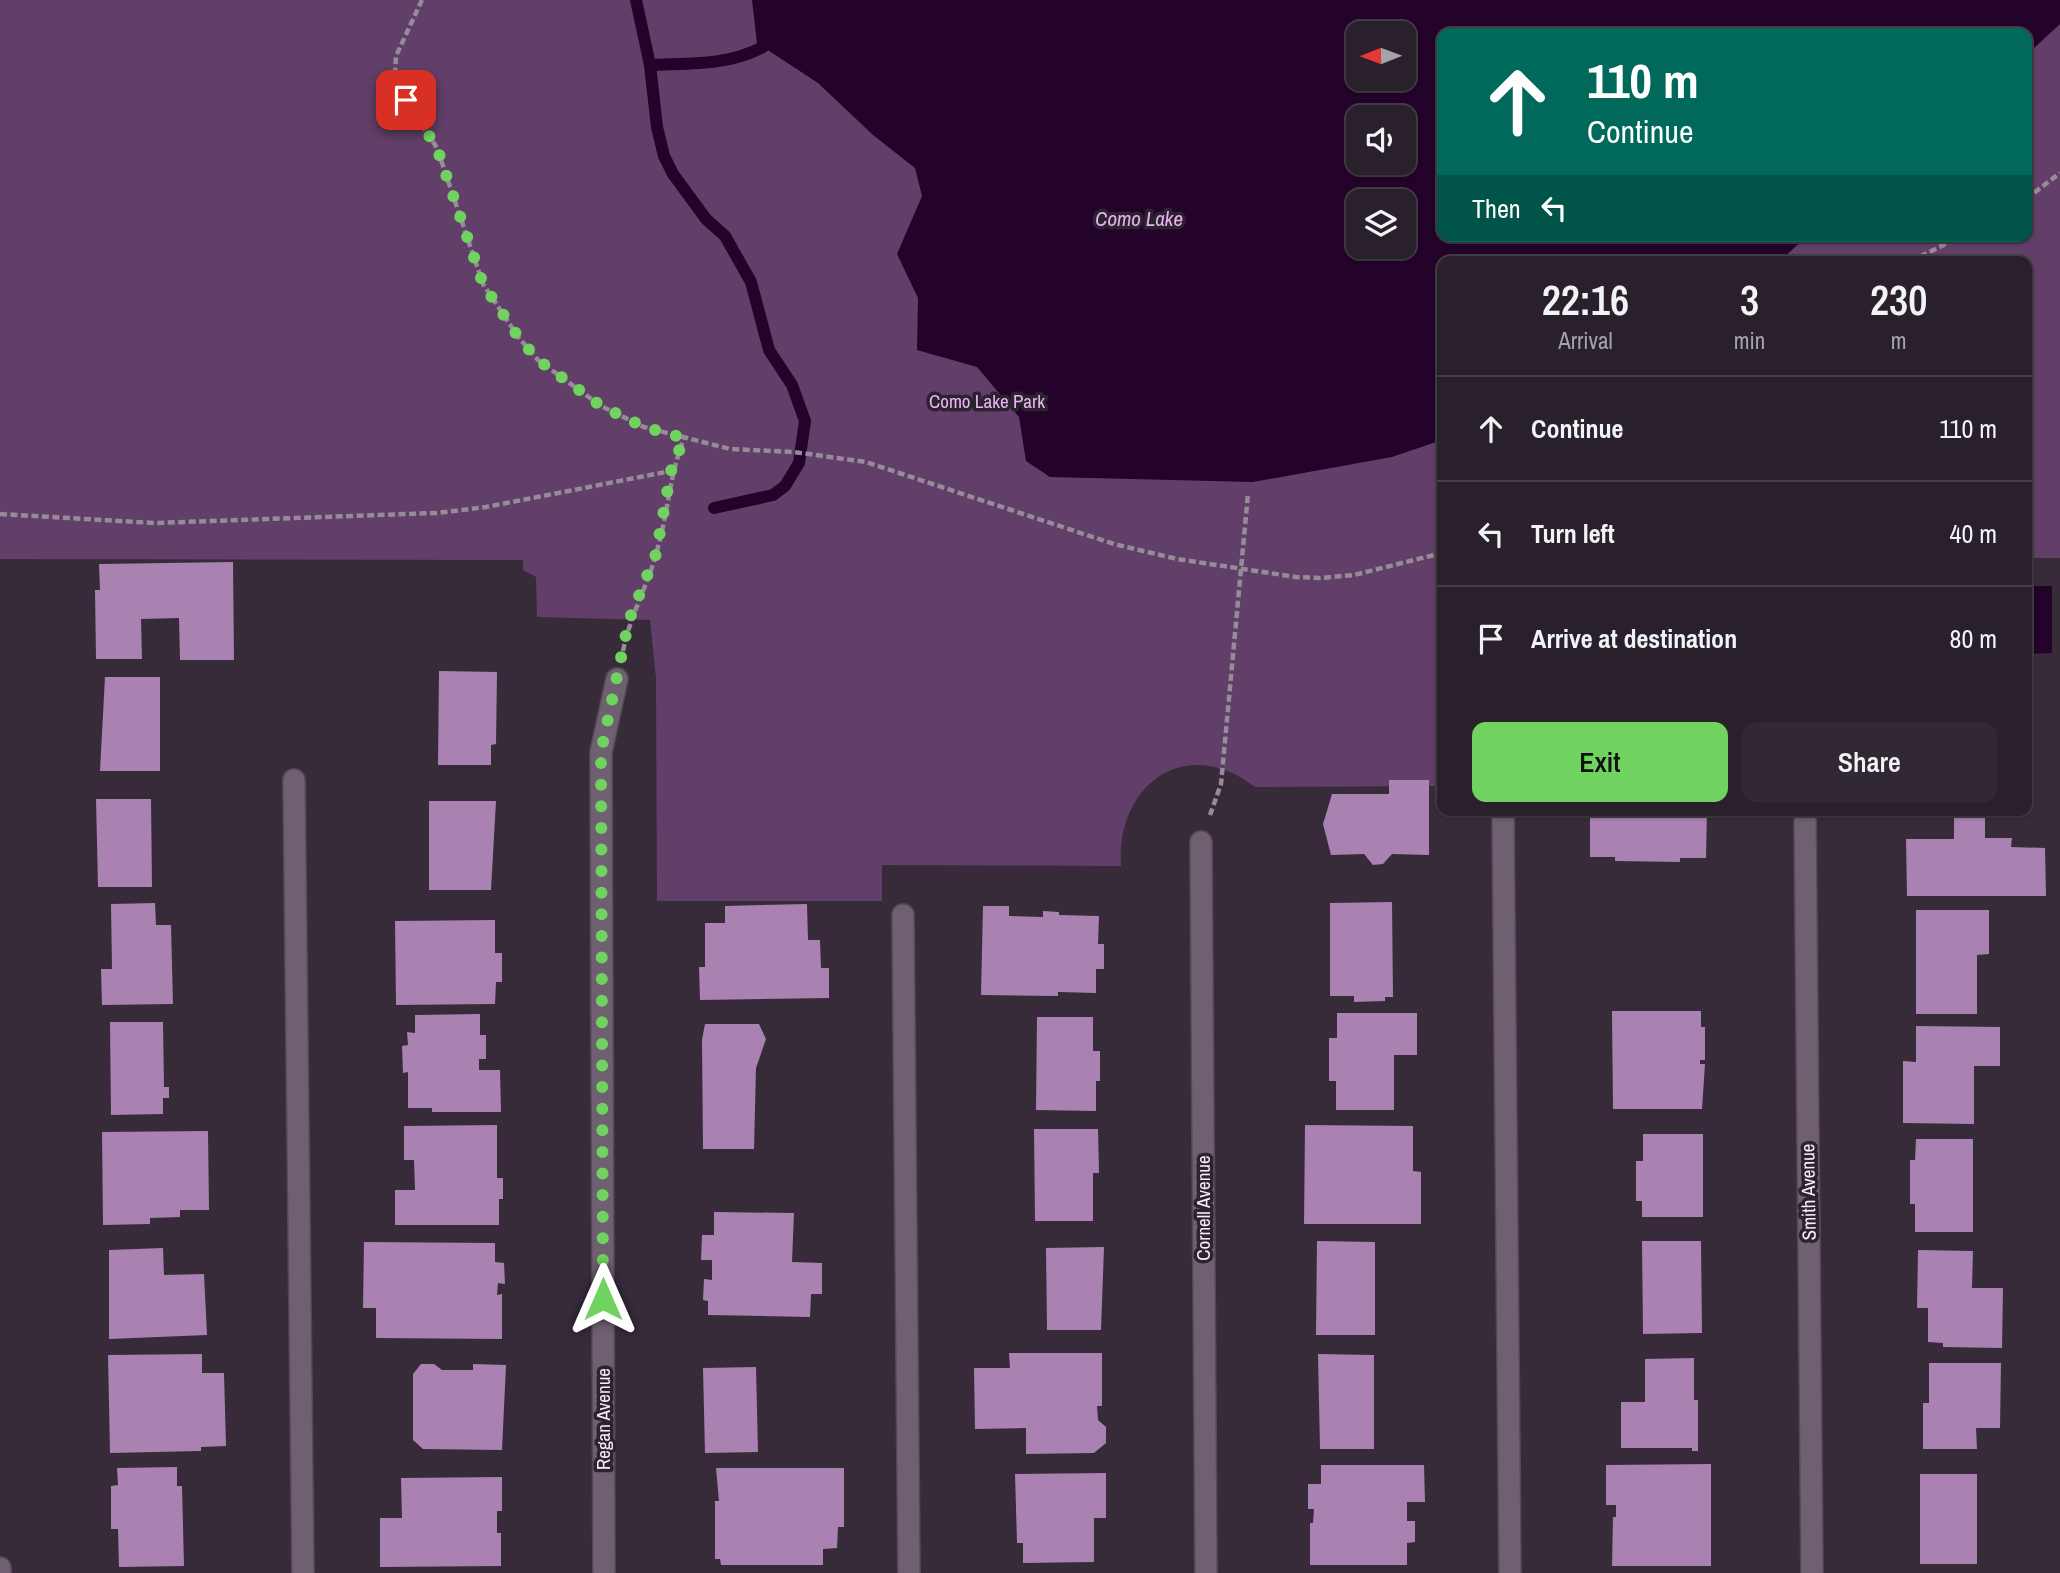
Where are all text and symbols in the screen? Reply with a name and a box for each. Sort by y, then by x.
north arrow [1346,21,1416,91]
map controls [1346,21,1416,259]
text: 110 m [1587,47,1699,113]
icon: ahead [1472,56,1563,147]
pin [376,70,436,130]
icon: arrive [387,81,425,119]
button: sound [1346,105,1416,175]
text: Continue [1587,110,1694,153]
button: layers [1346,189,1416,259]
icon: left [1535,189,1573,227]
text: Then [1472,191,1521,226]
water label: Como Lake [1095,204,1183,233]
text: 22:16 [1542,272,1629,328]
text: 3 [1740,272,1759,328]
text: 230 [1870,272,1927,328]
text: Arrival [1558,325,1613,356]
text: min [1734,325,1765,356]
text: m [1891,325,1906,356]
park label: Como Lake Park [929,388,1045,414]
icon: ahead [1472,410,1510,448]
text: Continue [1531,411,1623,446]
text: 110 m [1939,411,1997,446]
icon: left [1472,515,1510,553]
text: Turn left [1531,516,1615,551]
text: 40 m [1950,516,1997,551]
icon: arrive [1472,620,1510,658]
text: Arrive at destination [1531,621,1737,656]
text: 80 m [1950,621,1997,656]
button: Exit [1472,722,1728,802]
button: Share [1742,722,1997,802]
street label: Smith Avenue [1794,1143,1822,1241]
street label: Cornell Avenue [1190,1155,1216,1261]
position arrow [566,1262,640,1336]
street label: Regan Avenue [590,1368,616,1470]

